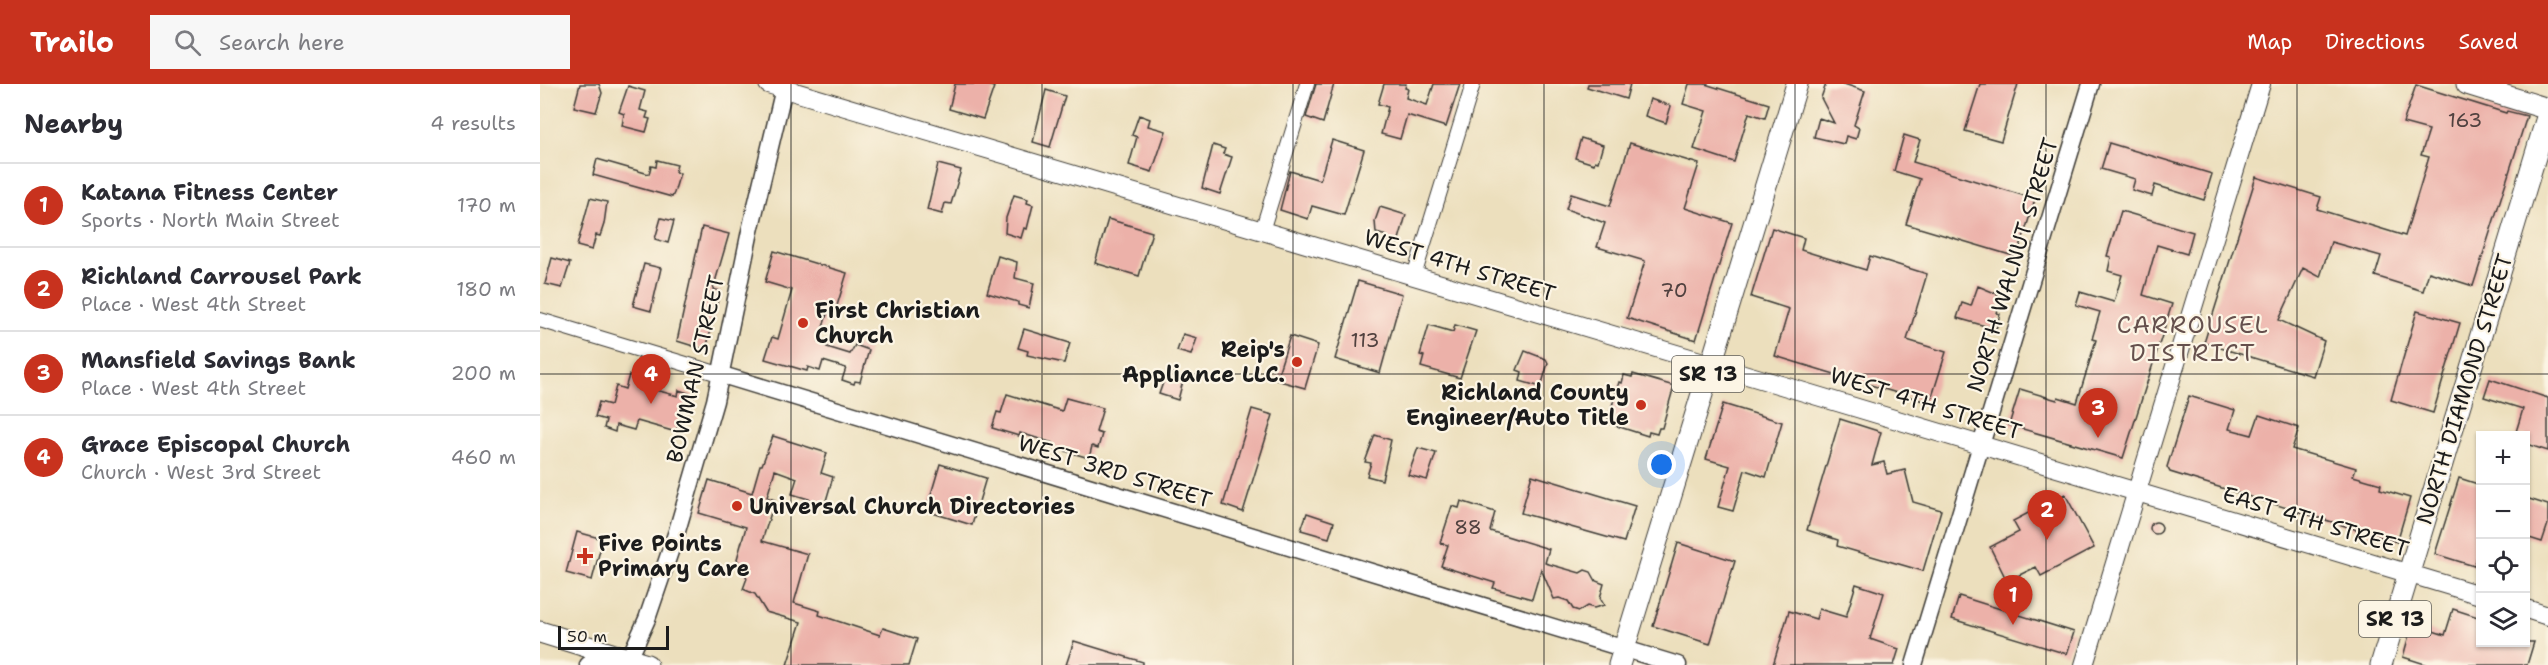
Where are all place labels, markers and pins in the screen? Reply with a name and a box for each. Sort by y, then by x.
place label: First Christian Church [815,296,980,350]
marker: First Christian Church [796,316,810,330]
place label: Reip's Appliance LLC. [1122,335,1285,389]
pin: 4 [632,354,670,404]
marker: Reip's Appliance LLC. [1290,355,1304,369]
place label: Richland County Engineer/Auto Title [1406,378,1629,432]
pin: 3 [2078,388,2118,438]
marker: Richland County Engineer/Auto Title [1634,398,1648,412]
pin: 2 [2028,490,2066,540]
place label: Universal Church Directories [749,492,1075,521]
marker: Universal Church Directories [730,499,744,513]
place label: Five Points Primary Care [598,529,750,583]
marker: Five Points Primary Care [576,547,594,565]
pin: 1 [1994,576,2032,625]

